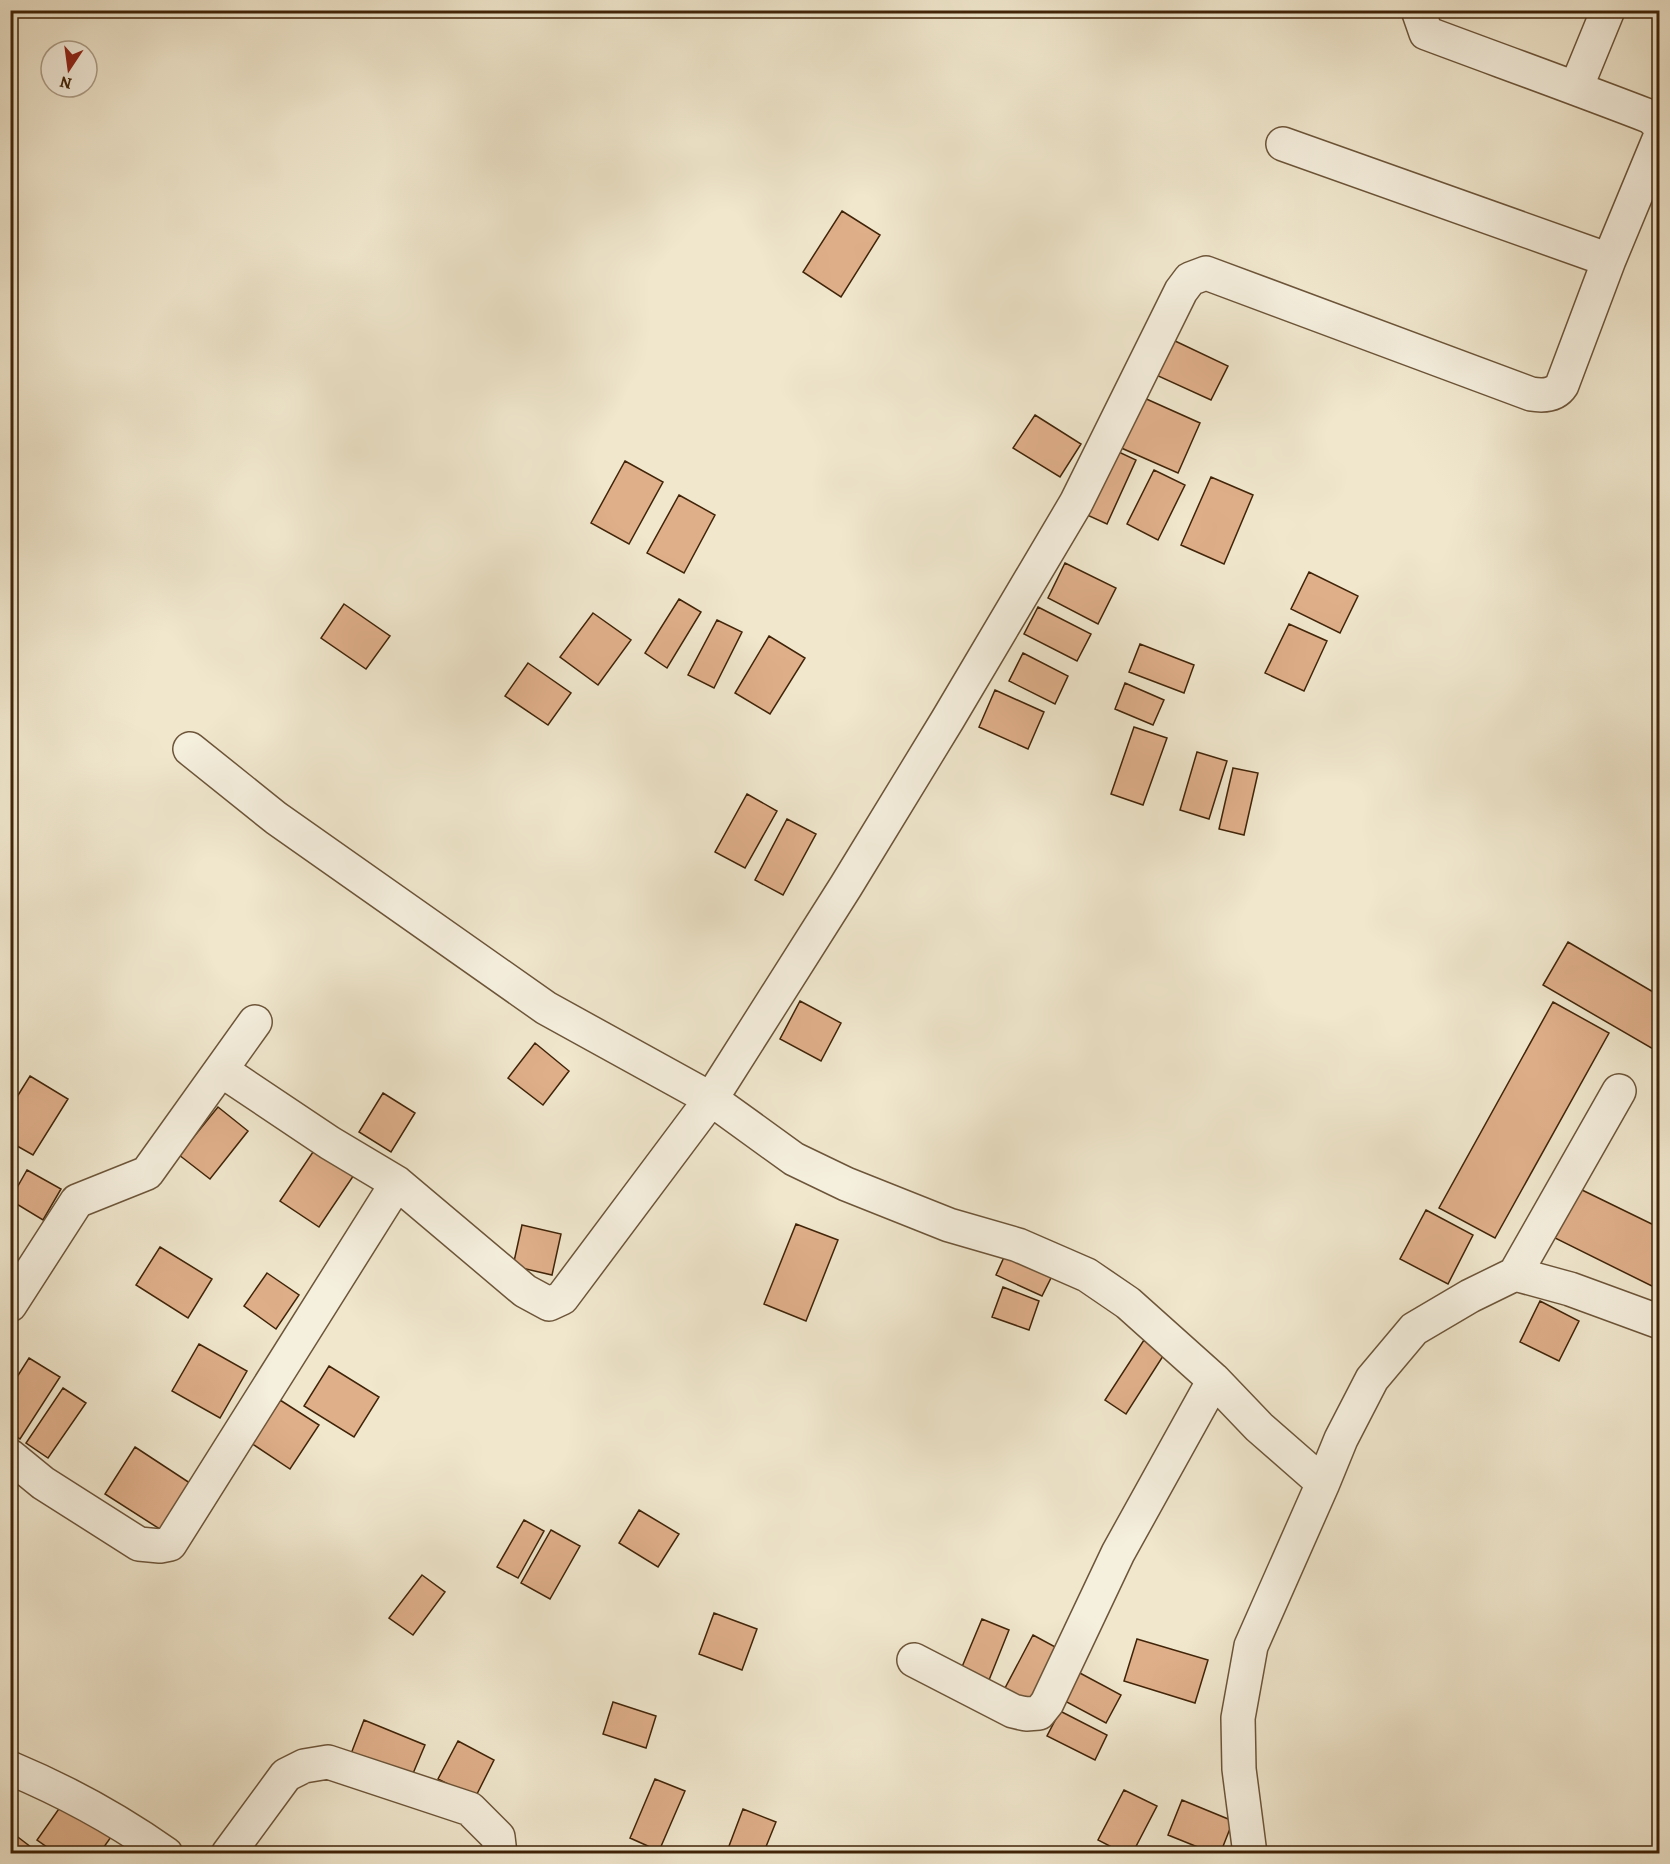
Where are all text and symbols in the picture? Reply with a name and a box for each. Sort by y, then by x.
north arrow [39,39,99,99]
text: N [57,71,74,95]

